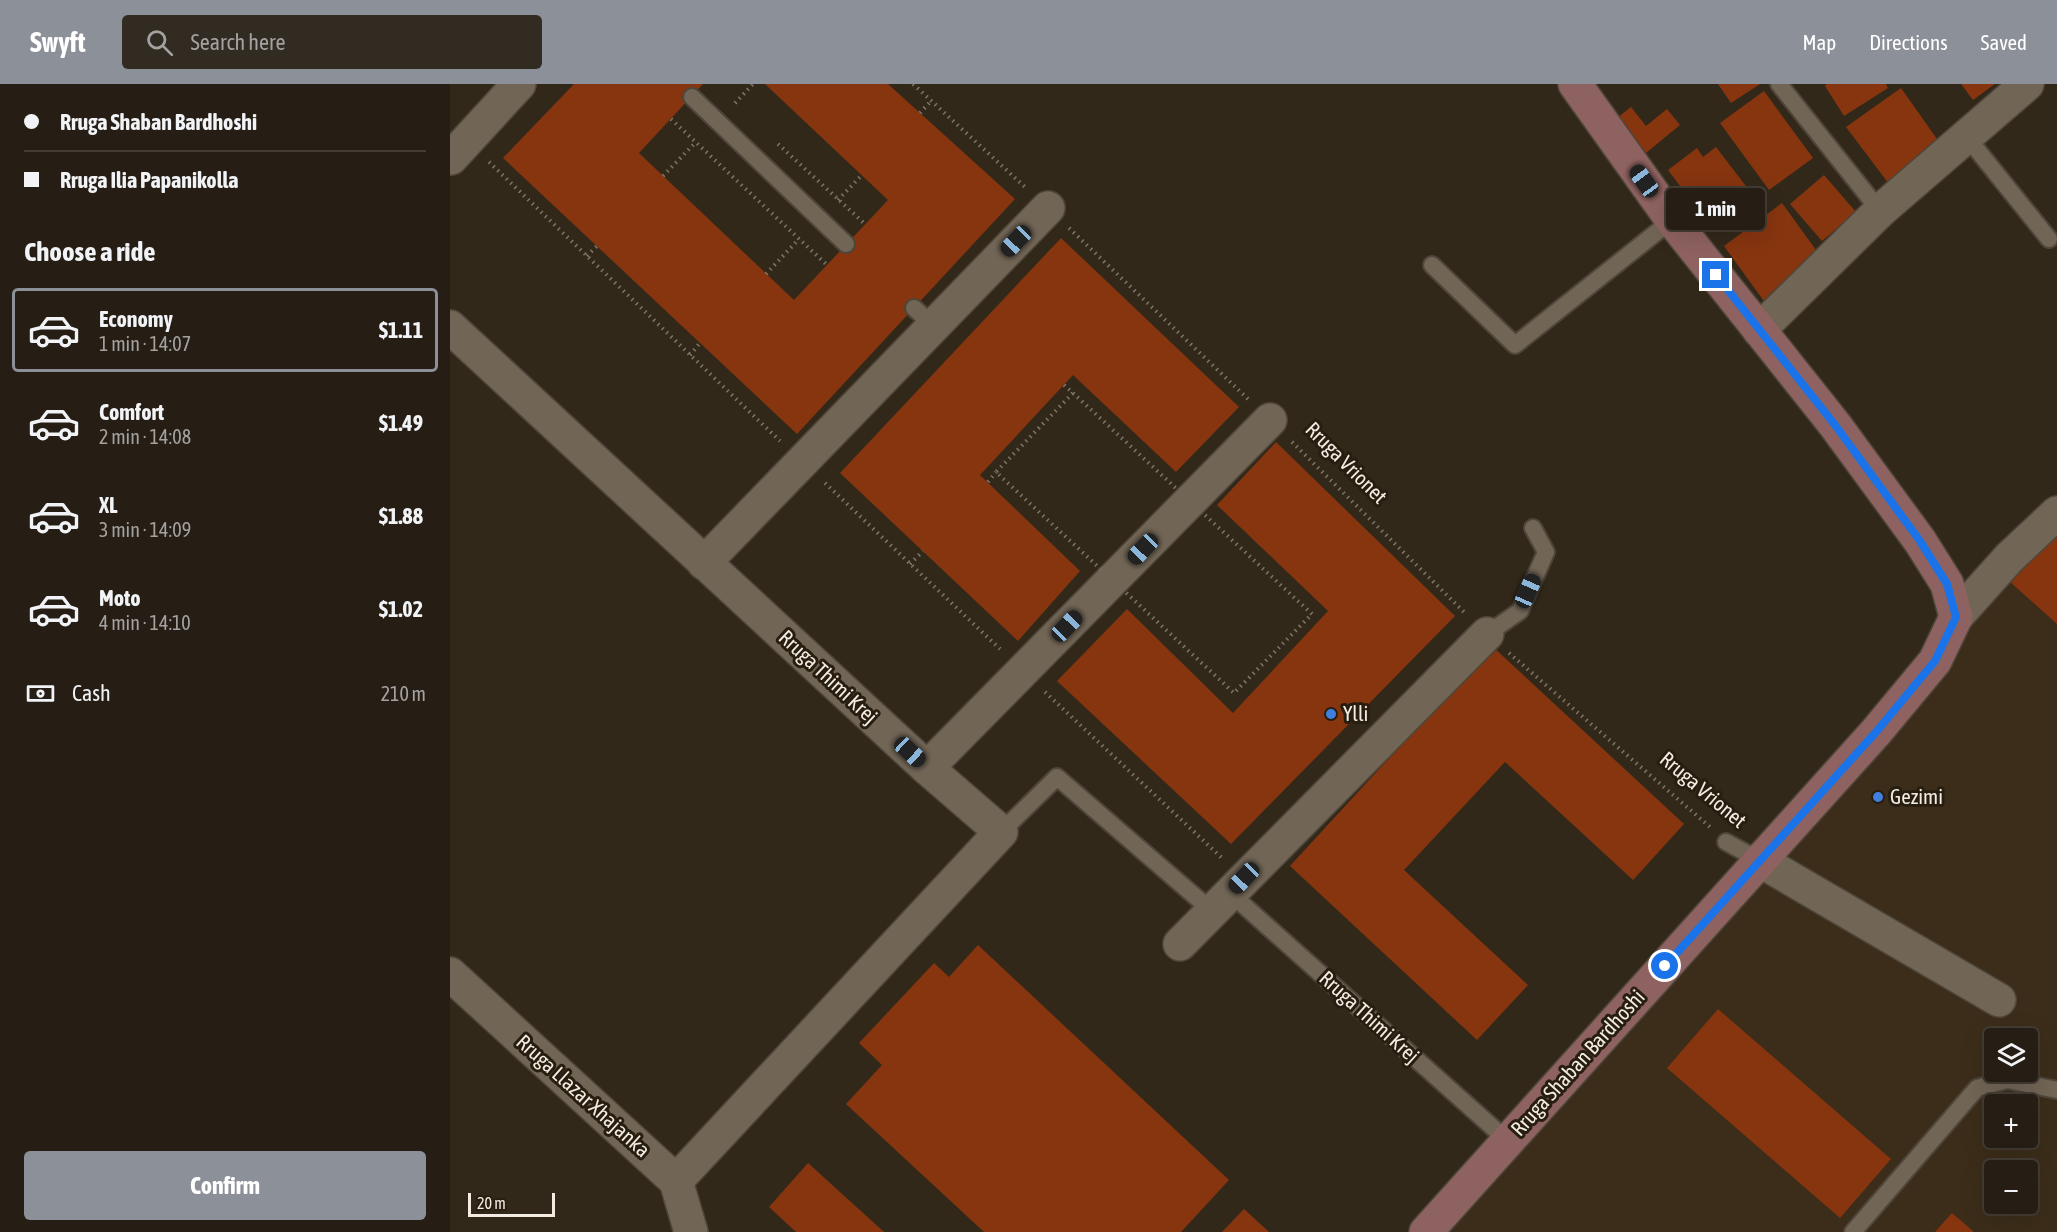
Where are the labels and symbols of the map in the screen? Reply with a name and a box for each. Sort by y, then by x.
car [1626,161,1662,201]
callout: 1 min [1666,188,1766,230]
car [997,222,1035,260]
route end [1702,261,1729,288]
street label: Rruga Vrionet [1301,417,1392,508]
car [1124,530,1162,568]
car [1512,571,1544,611]
car [1048,607,1086,645]
street label: Rruga Thimi Krej [775,625,883,728]
place label: Ylli [1343,701,1368,725]
marker: Ylli [1324,707,1338,721]
car [891,733,929,771]
street label: Rruga Vrionet [1656,746,1752,832]
place label: Gezimi [1890,784,1943,808]
marker: Gezimi [1871,790,1885,804]
car [1225,859,1263,897]
route start [1651,952,1678,979]
street label: Rruga Thimi Krej [1315,965,1424,1067]
street label: Rruga Shaban Bardhoshi [1505,984,1649,1140]
street label: Rruga Llazar Xhajanka [512,1029,655,1161]
scale bar [468,1190,555,1218]

